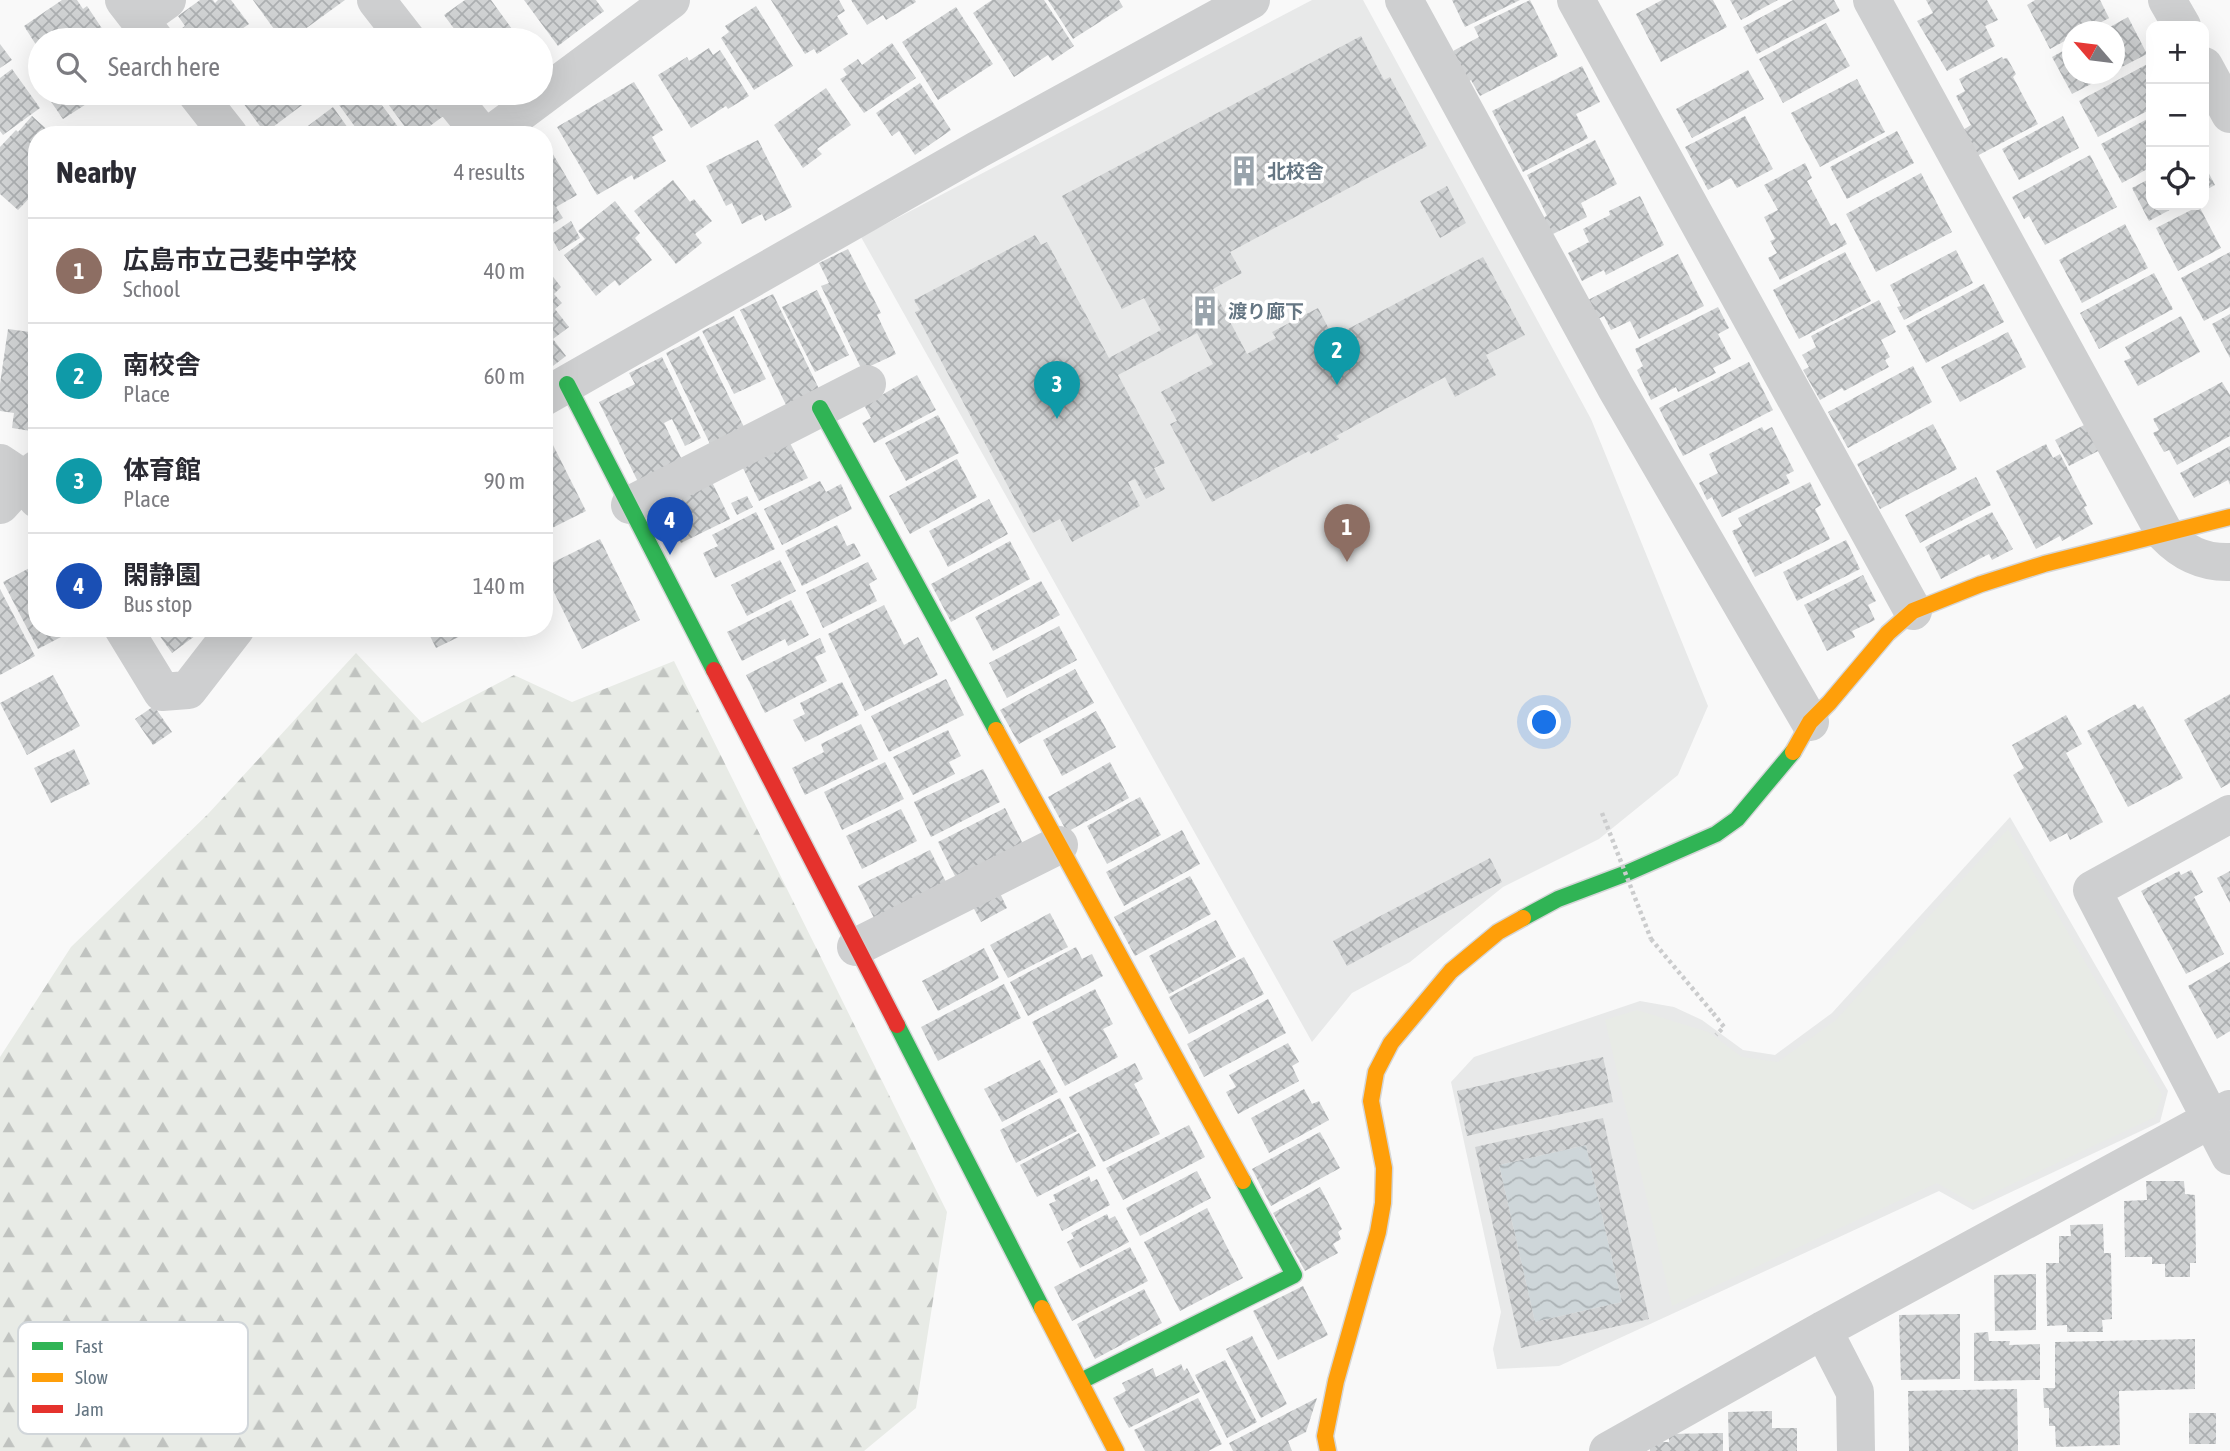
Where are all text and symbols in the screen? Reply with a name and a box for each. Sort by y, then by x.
north arrow [2062,21,2125,84]
map controls [2146,21,2209,210]
button: + [2146,21,2209,84]
search box [28,28,553,105]
icon: search [52,48,90,86]
text: Search here [108,52,220,82]
button: − [2146,84,2209,147]
button: locate [2146,147,2209,210]
building icon: 北校舎 [1227,154,1261,188]
text: Nearby [56,155,136,189]
text: 4 results [454,159,525,185]
place label: 北校舎 [1267,160,1324,182]
text: 広島市立己斐中学校 [123,245,357,275]
text: 1 [74,258,84,284]
text: 40 m [484,258,525,284]
text: School [123,276,180,302]
building icon: 渡り廊下 [1188,294,1222,328]
place label: 渡り廊下 [1228,300,1304,322]
pin: 2 [1314,327,1360,385]
text: 南校舎 [123,350,201,380]
pin: 3 [1034,361,1080,419]
text: 2 [74,363,84,389]
text: 60 m [484,363,525,389]
text: Place [123,381,170,407]
text: 体育館 [123,455,201,485]
text: 3 [74,468,84,494]
text: 90 m [484,468,525,494]
text: Place [123,486,170,512]
pin: 4 [647,497,693,555]
pin: 1 [1324,504,1370,562]
text: 閑静園 [123,560,201,590]
text: 4 [74,573,84,599]
text: 140 m [473,573,525,599]
text: Bus stop [123,591,193,617]
your location [1527,705,1561,739]
legend [18,1322,248,1434]
text: Fast [75,1335,103,1357]
text: Slow [75,1366,109,1388]
text: Jam [75,1398,104,1420]

